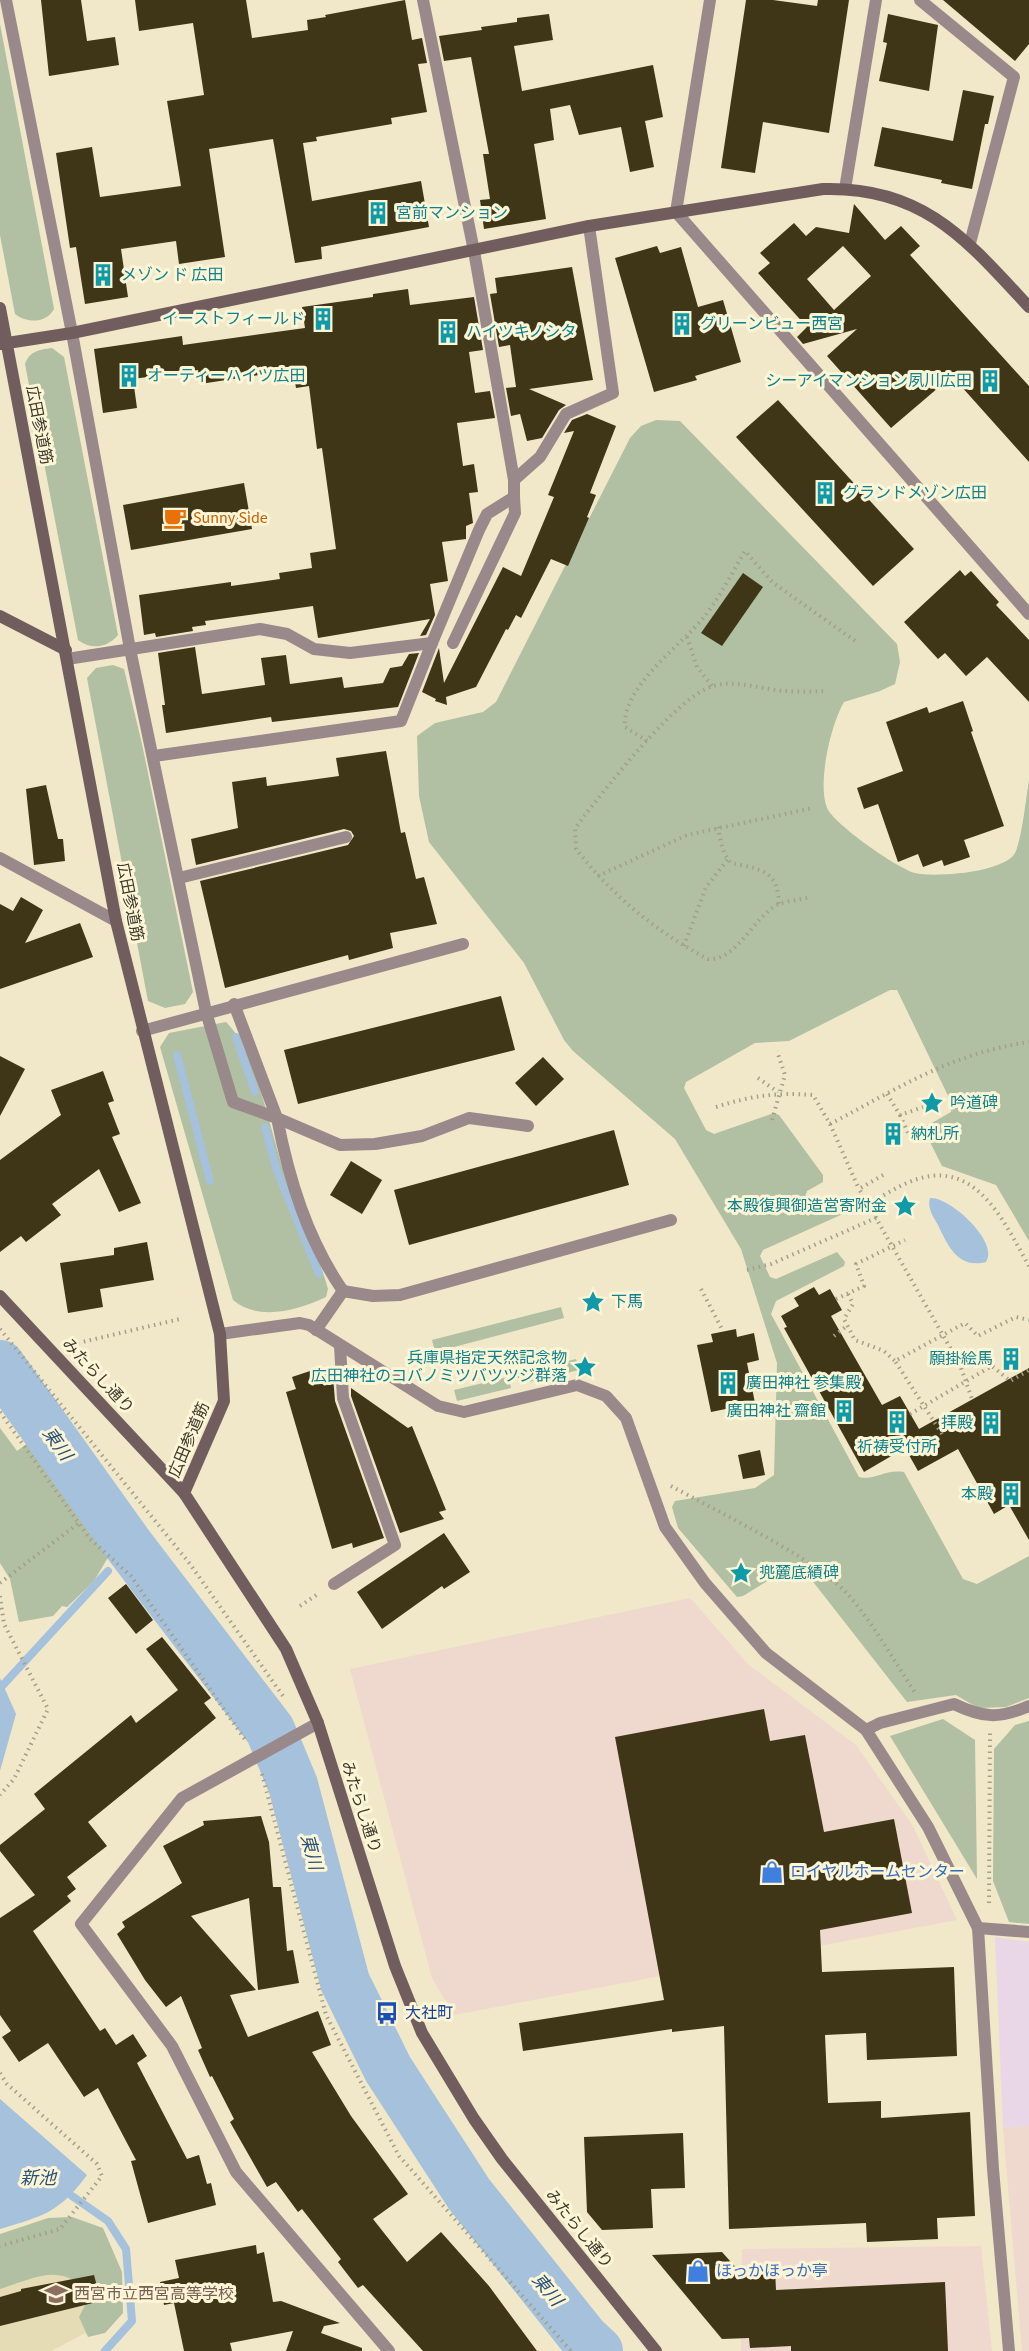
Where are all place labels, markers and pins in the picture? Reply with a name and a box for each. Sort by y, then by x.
building icon: 宮前マンション [365,200,391,226]
place label: 宮前マンション [396,202,508,224]
building icon: メゾン ド 広田 [90,262,116,288]
place label: メゾン ド 広田 [121,264,223,286]
building icon: イーストフィールド [310,306,336,332]
place label: イーストフィールド [162,308,305,330]
building icon: グリーンビュー西宮 [669,311,695,337]
place label: グリーンビュー西宮 [700,313,843,335]
building icon: ハイツキノシタ [435,319,461,345]
place label: ハイツキノシタ [466,321,577,343]
building icon: オーティーハイツ広田 [116,363,142,389]
place label: オーティーハイツ広田 [147,365,305,387]
building icon: シーアイマンション夙川広田 [977,368,1003,394]
place label: シーアイマンション夙川広田 [765,370,972,392]
building icon: グランドメゾン広田 [812,480,838,506]
place label: グランドメゾン広田 [843,482,987,504]
cafe icon: Sunny Side [162,505,188,531]
place label: Sunny Side [193,507,268,529]
place icon: 吟道碑 [919,1090,945,1116]
place label: 吟道碑 [950,1092,998,1114]
building icon: 納札所 [880,1121,906,1147]
place label: 納札所 [911,1123,959,1145]
place icon: 本殿復興御造営寄附金 [892,1193,918,1219]
place label: 本殿復興御造営寄附金 [727,1195,887,1217]
place icon: 下馬 [580,1289,606,1315]
place label: 下馬 [611,1291,643,1313]
building icon: 願掛絵馬 [998,1346,1024,1372]
place label: 兵庫県指定天然記念物 広田神社のコバノミツバツツジ群落 [311,1347,567,1387]
place label: 願掛絵馬 [929,1348,993,1370]
place icon: 兵庫県指定天然記念物 広田神社のコバノミツバツツジ群落 [572,1354,598,1380]
building icon: 廣田神社 参集殿 [715,1370,741,1396]
place label: 廣田神社 参集殿 [746,1372,861,1394]
building icon: 廣田神社 齋館 [831,1398,857,1424]
place label: 廣田神社 齋館 [727,1400,826,1422]
building icon: 祈祷受付所 [884,1409,910,1435]
building icon: 拝殿 [978,1410,1004,1436]
place label: 拝殿 [941,1412,973,1434]
place label: 祈祷受付所 [857,1436,937,1458]
building icon: 本殿 [998,1481,1024,1507]
place label: 本殿 [961,1483,993,1505]
place icon: 兠麓底績碑 [728,1560,754,1586]
place label: 兠麓底績碑 [759,1562,839,1584]
shop icon: ロイヤルホームセンター [759,1859,785,1885]
place label: ロイヤルホームセンター [790,1861,965,1883]
bus stop icon: 大社町 [374,2000,400,2026]
place label: 大社町 [405,2002,453,2024]
shop icon: ほっかほっか亭 [685,2258,711,2284]
place label: ほっかほっか亭 [716,2260,828,2282]
school or university icon: 西宮市立西宮高等学校 [43,2281,69,2307]
place label: 西宮市立西宮高等学校 [74,2283,234,2305]

